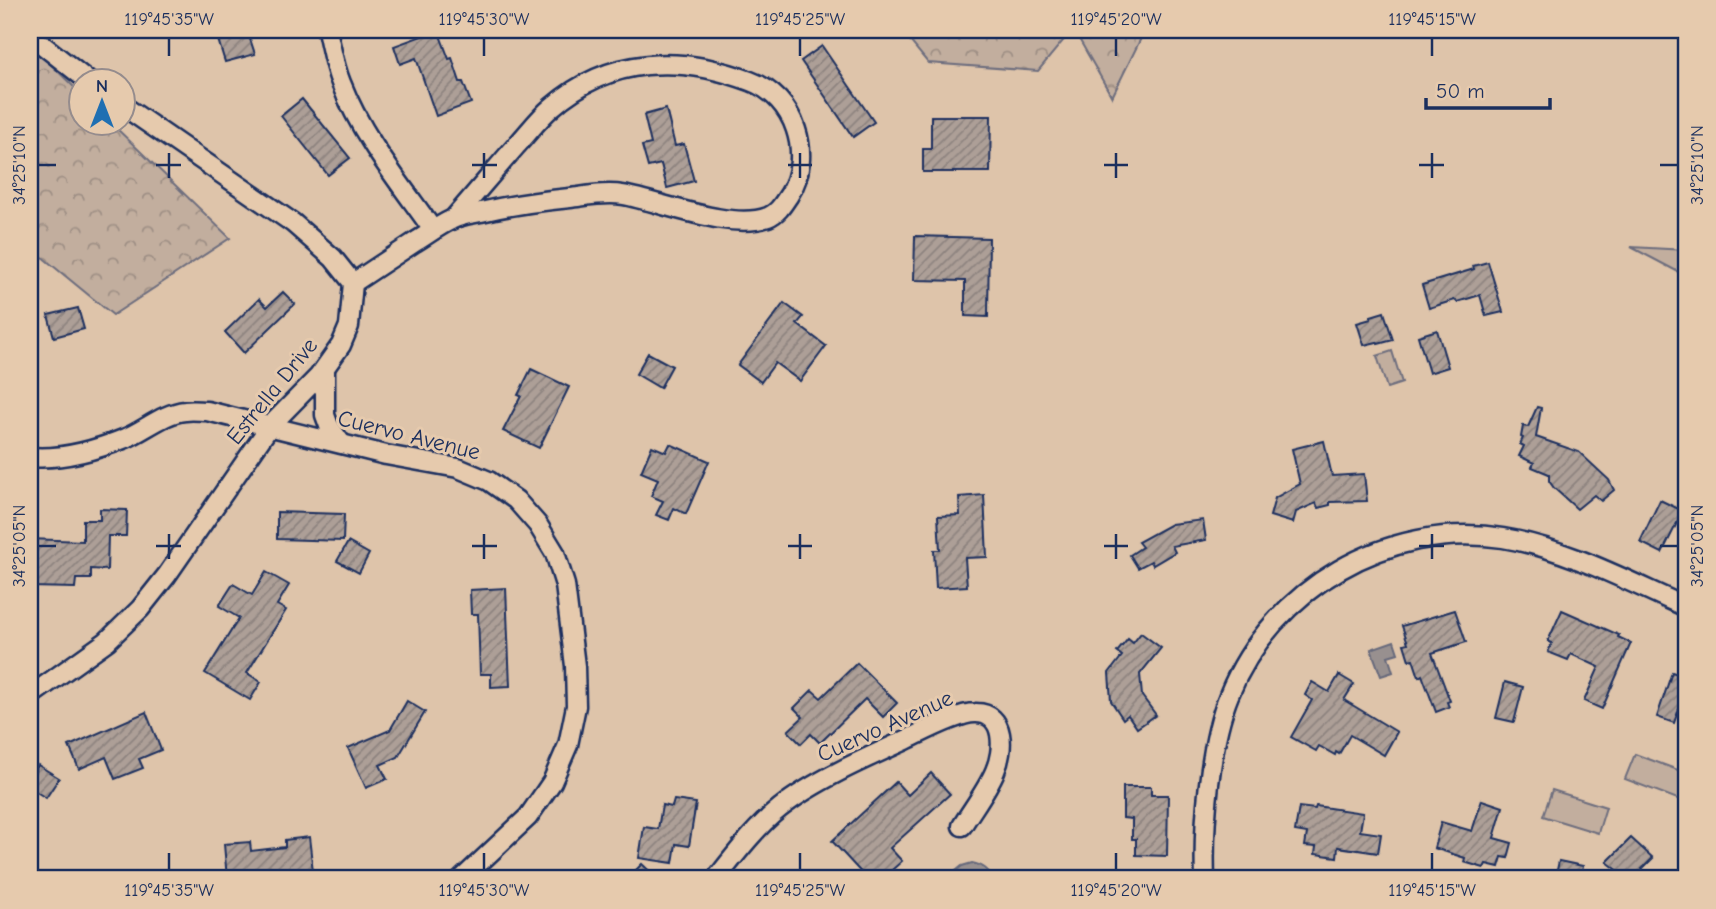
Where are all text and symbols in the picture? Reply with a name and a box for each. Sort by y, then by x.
text: 119°45'35"W [124,9,214,30]
text: 119°45'30"W [439,9,530,30]
text: 119°45'25"W [755,9,845,30]
text: 119°45'20"W [1070,9,1162,30]
text: 119°45'15"W [1388,9,1476,30]
north arrow [66,66,136,136]
scale bar [1426,66,1550,110]
text: N [96,75,108,97]
text: 50 m [1436,79,1485,103]
text: 34°25'10"N [9,125,30,205]
text: 34°25'10"N [1687,125,1708,205]
street label: Estrella Drive [221,332,323,450]
street label: Cuervo Avenue [335,404,483,466]
text: 34°25'05"N [9,505,30,587]
text: 34°25'05"N [1687,505,1708,587]
street label: Cuervo Avenue [813,684,957,768]
text: 119°45'35"W [124,880,214,901]
text: 119°45'30"W [439,880,530,901]
text: 119°45'25"W [755,880,845,901]
text: 119°45'20"W [1070,880,1162,901]
text: 119°45'15"W [1388,880,1476,901]

